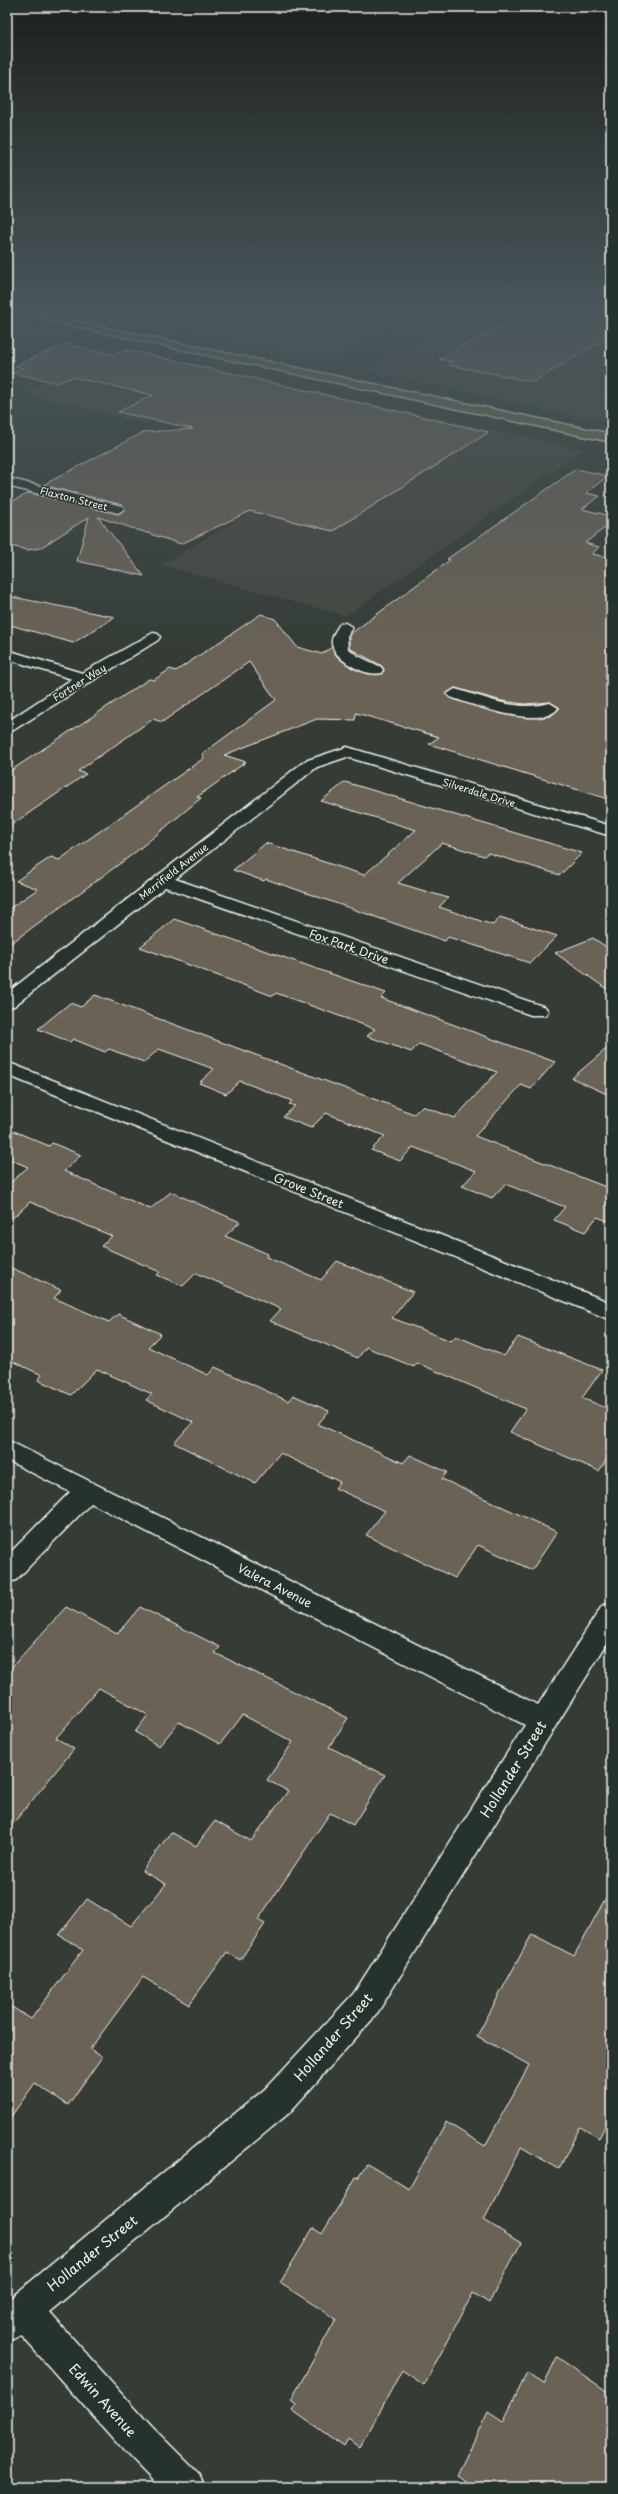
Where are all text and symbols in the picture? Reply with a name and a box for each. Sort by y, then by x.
street label: Flaxton Street [39,482,109,514]
street label: Fortner Way [49,659,109,704]
street label: Silverdale Drive [441,774,517,810]
street label: Merrifield Avenue [135,839,211,903]
street label: Fox Park Drive [307,924,391,968]
street label: Grove Street [271,1168,347,1212]
street label: Valera Avenue [235,1559,316,1612]
street label: Hollander Street [475,1716,551,1822]
street label: Hollander Street [289,1988,378,2086]
street label: Hollander Street [42,2210,142,2296]
street label: Edwin Avenue [64,2359,142,2441]

